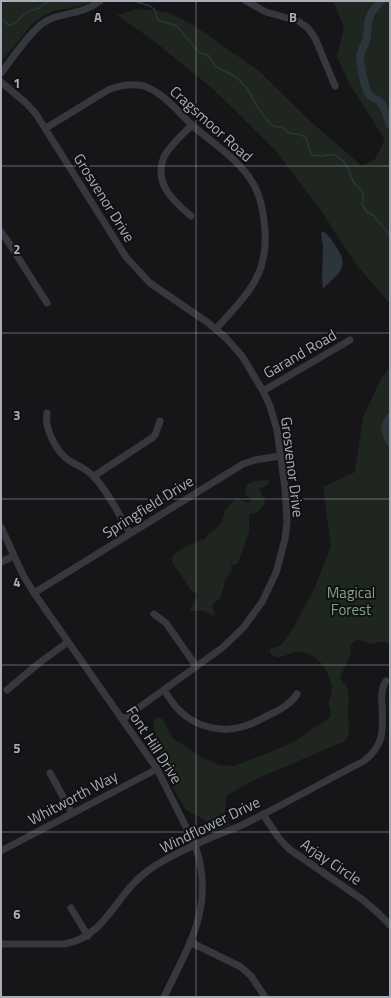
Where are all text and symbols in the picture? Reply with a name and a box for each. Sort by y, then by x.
text: A [94,7,102,27]
text: B [289,7,297,27]
text: 1 [13,73,21,93]
street label: Cragsmoor Road [165,80,258,167]
street label: Grosvenor Drive [68,149,141,247]
text: 2 [13,239,21,259]
street label: Garand Road [259,323,341,384]
text: 3 [13,405,21,425]
street label: Grosvenor Drive [275,415,310,518]
street label: Springfield Drive [98,469,198,544]
text: 4 [13,572,21,592]
park label: Magical Forest [327,581,375,621]
street label: Font Hill Drive [121,701,188,788]
text: 5 [13,738,21,758]
street label: Whitworth Way [24,764,122,831]
street label: Windflower Drive [156,790,264,859]
street label: Arjay Circle [296,833,367,891]
text: 6 [13,904,21,924]

